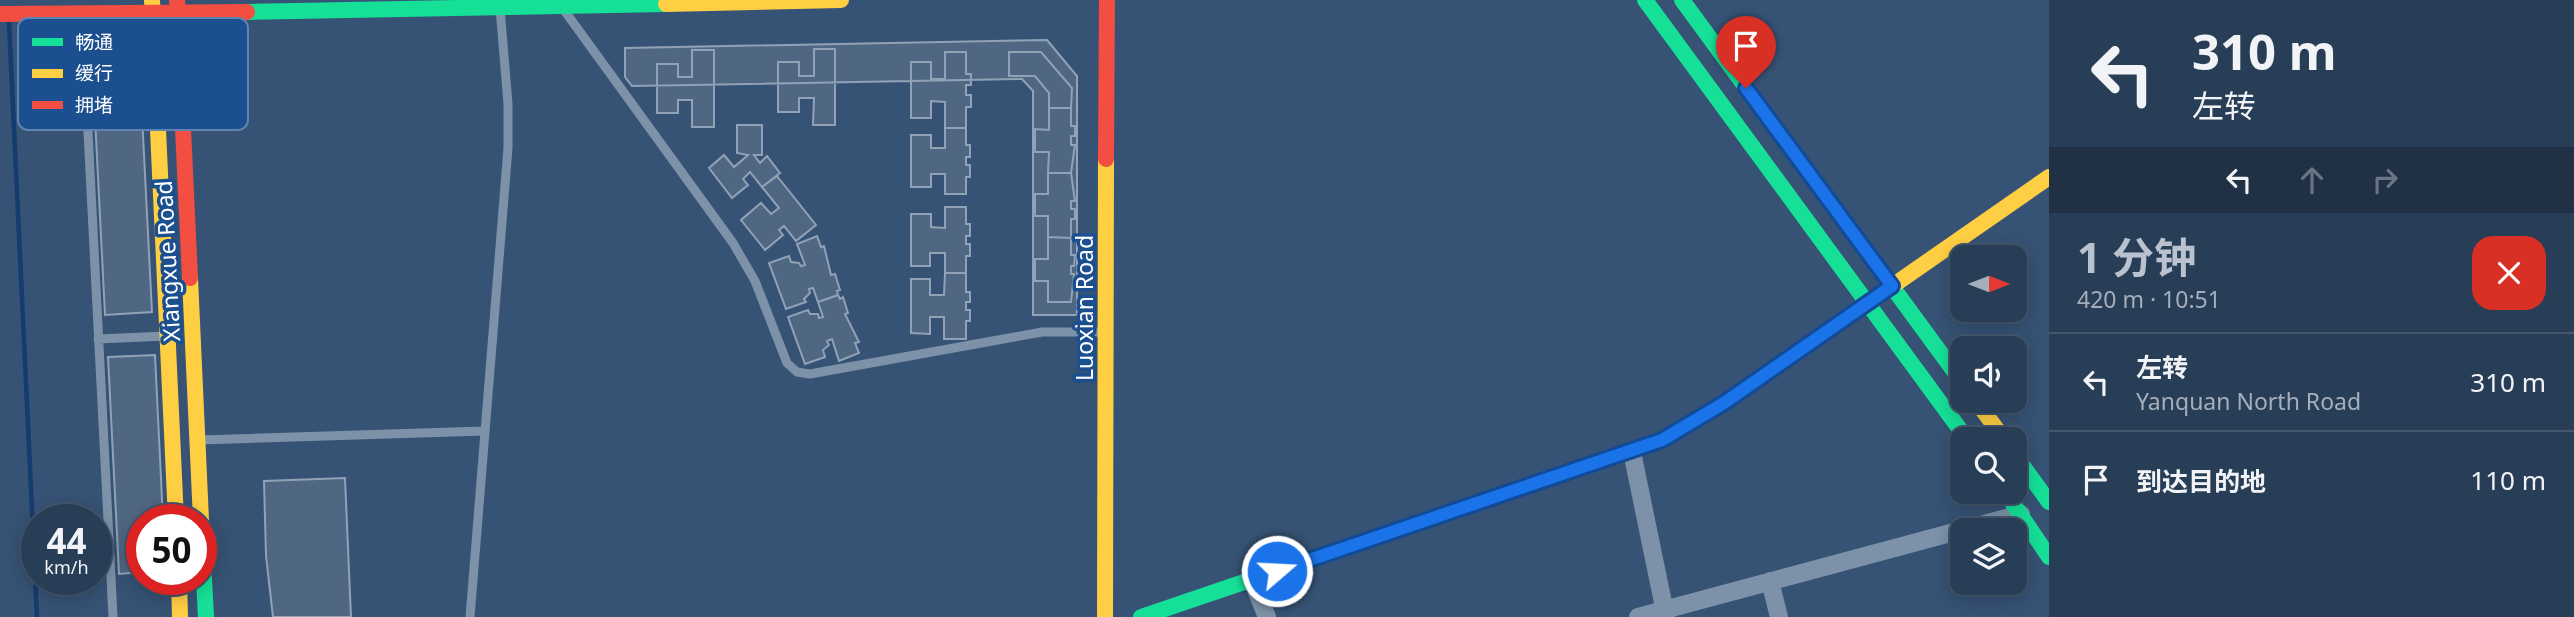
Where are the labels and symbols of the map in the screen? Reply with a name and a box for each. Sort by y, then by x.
pin [1716,16,1776,88]
legend [18,18,248,130]
text: 畅通 [75,29,113,55]
text: 缓行 [75,60,113,86]
text: 拥堵 [75,92,113,118]
street label: Xiangxue Road [147,180,187,342]
street label: Luoxian Road [1068,235,1100,381]
north arrow [1950,245,2026,322]
speed limit sign: 50 [126,504,217,595]
position arrow [1240,534,1314,608]

